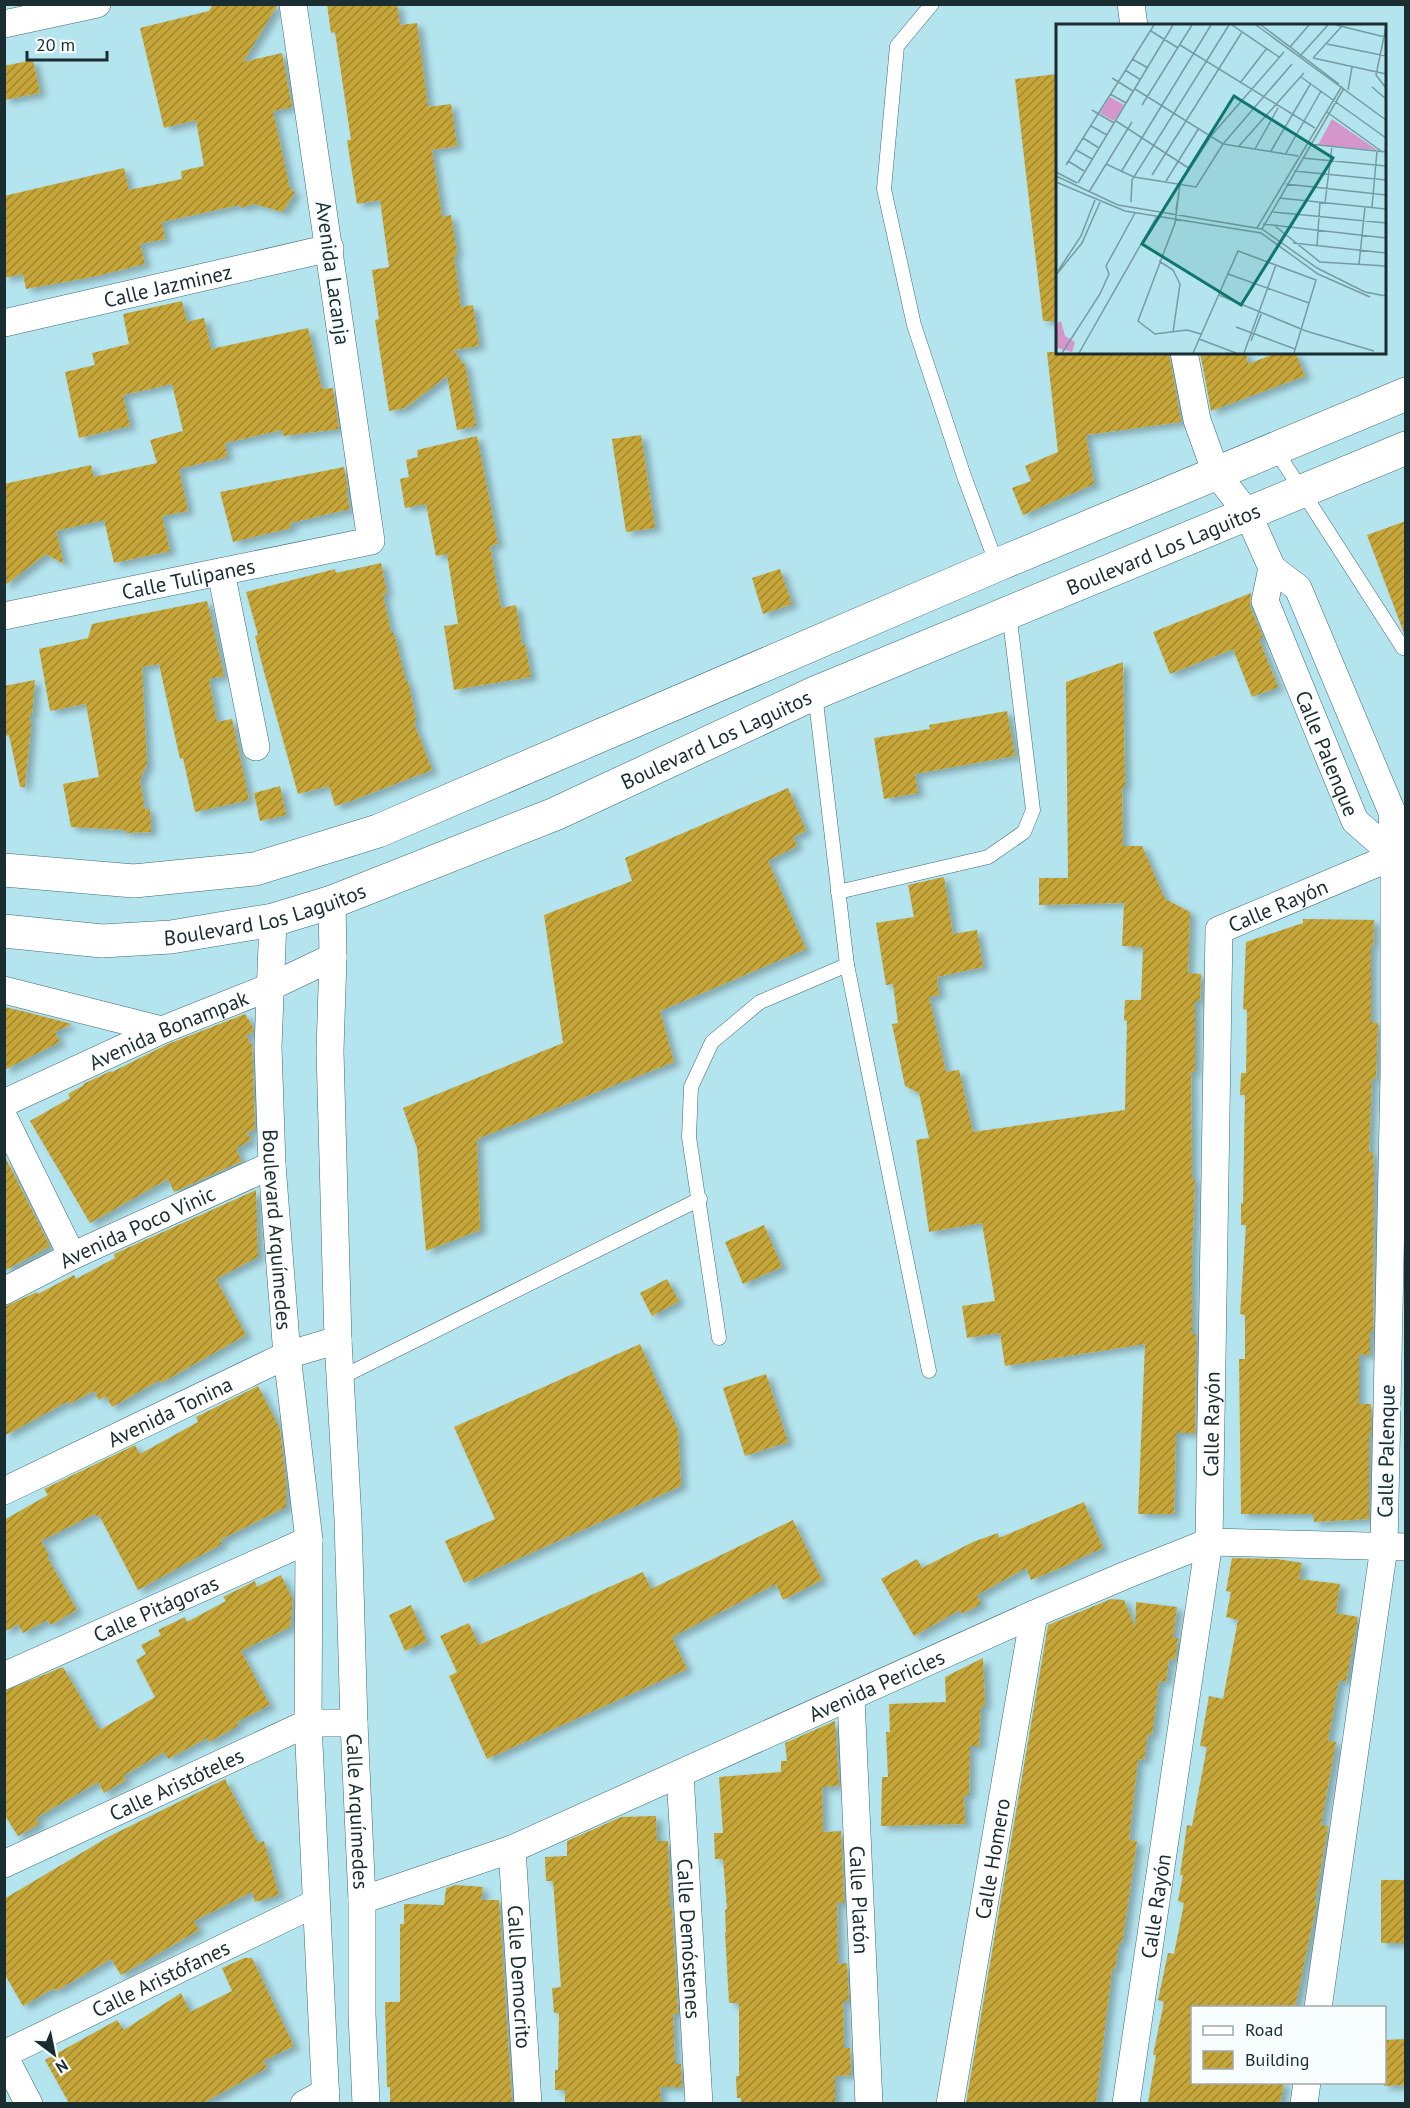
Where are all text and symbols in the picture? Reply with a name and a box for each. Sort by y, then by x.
scale bar [27,24,106,62]
inset map [1056,24,1386,354]
text: 20 m [36,33,75,56]
street label: Avenida Lacanja [310,199,356,347]
street label: Calle Jazminez [101,258,234,313]
street label: Boulevard Los Laguitos [1062,497,1264,601]
street label: Calle Tulipanes [119,552,257,605]
street label: Boulevard Los Laguitos [616,683,816,795]
street label: Calle Palenque [1290,686,1365,820]
street label: Calle Rayón [1224,872,1332,938]
street label: Boulevard Los Laguitos [163,877,369,951]
street label: Avenida Bonampak [84,984,252,1076]
street label: Boulevard Arquímedes [257,1129,298,1331]
street label: Avenida Poco Vinic [55,1179,219,1274]
street label: Avenida Tonina [103,1370,237,1453]
street label: Calle Rayón [1197,1371,1225,1477]
street label: Calle Palenque [1371,1384,1401,1518]
street label: Calle Pitágoras [89,1569,223,1648]
street label: Avenida Pericles [804,1643,949,1727]
street label: Calle Arquímedes [341,1733,375,1890]
street label: Calle Aristóteles [105,1741,248,1827]
street label: Calle Homero [968,1796,1016,1921]
street label: Calle Platón [844,1845,876,1955]
street label: Calle Rayón [1134,1852,1176,1960]
street label: Calle Demóstenes [671,1858,708,2020]
street label: Calle Democrito [502,1904,538,2049]
street label: Calle Aristófanes [87,1933,234,2023]
legend [1191,2006,1386,2084]
text: Road [1245,2018,1283,2041]
north arrow [24,2024,84,2084]
text: Building [1245,2048,1309,2071]
text: N [52,2055,72,2078]

